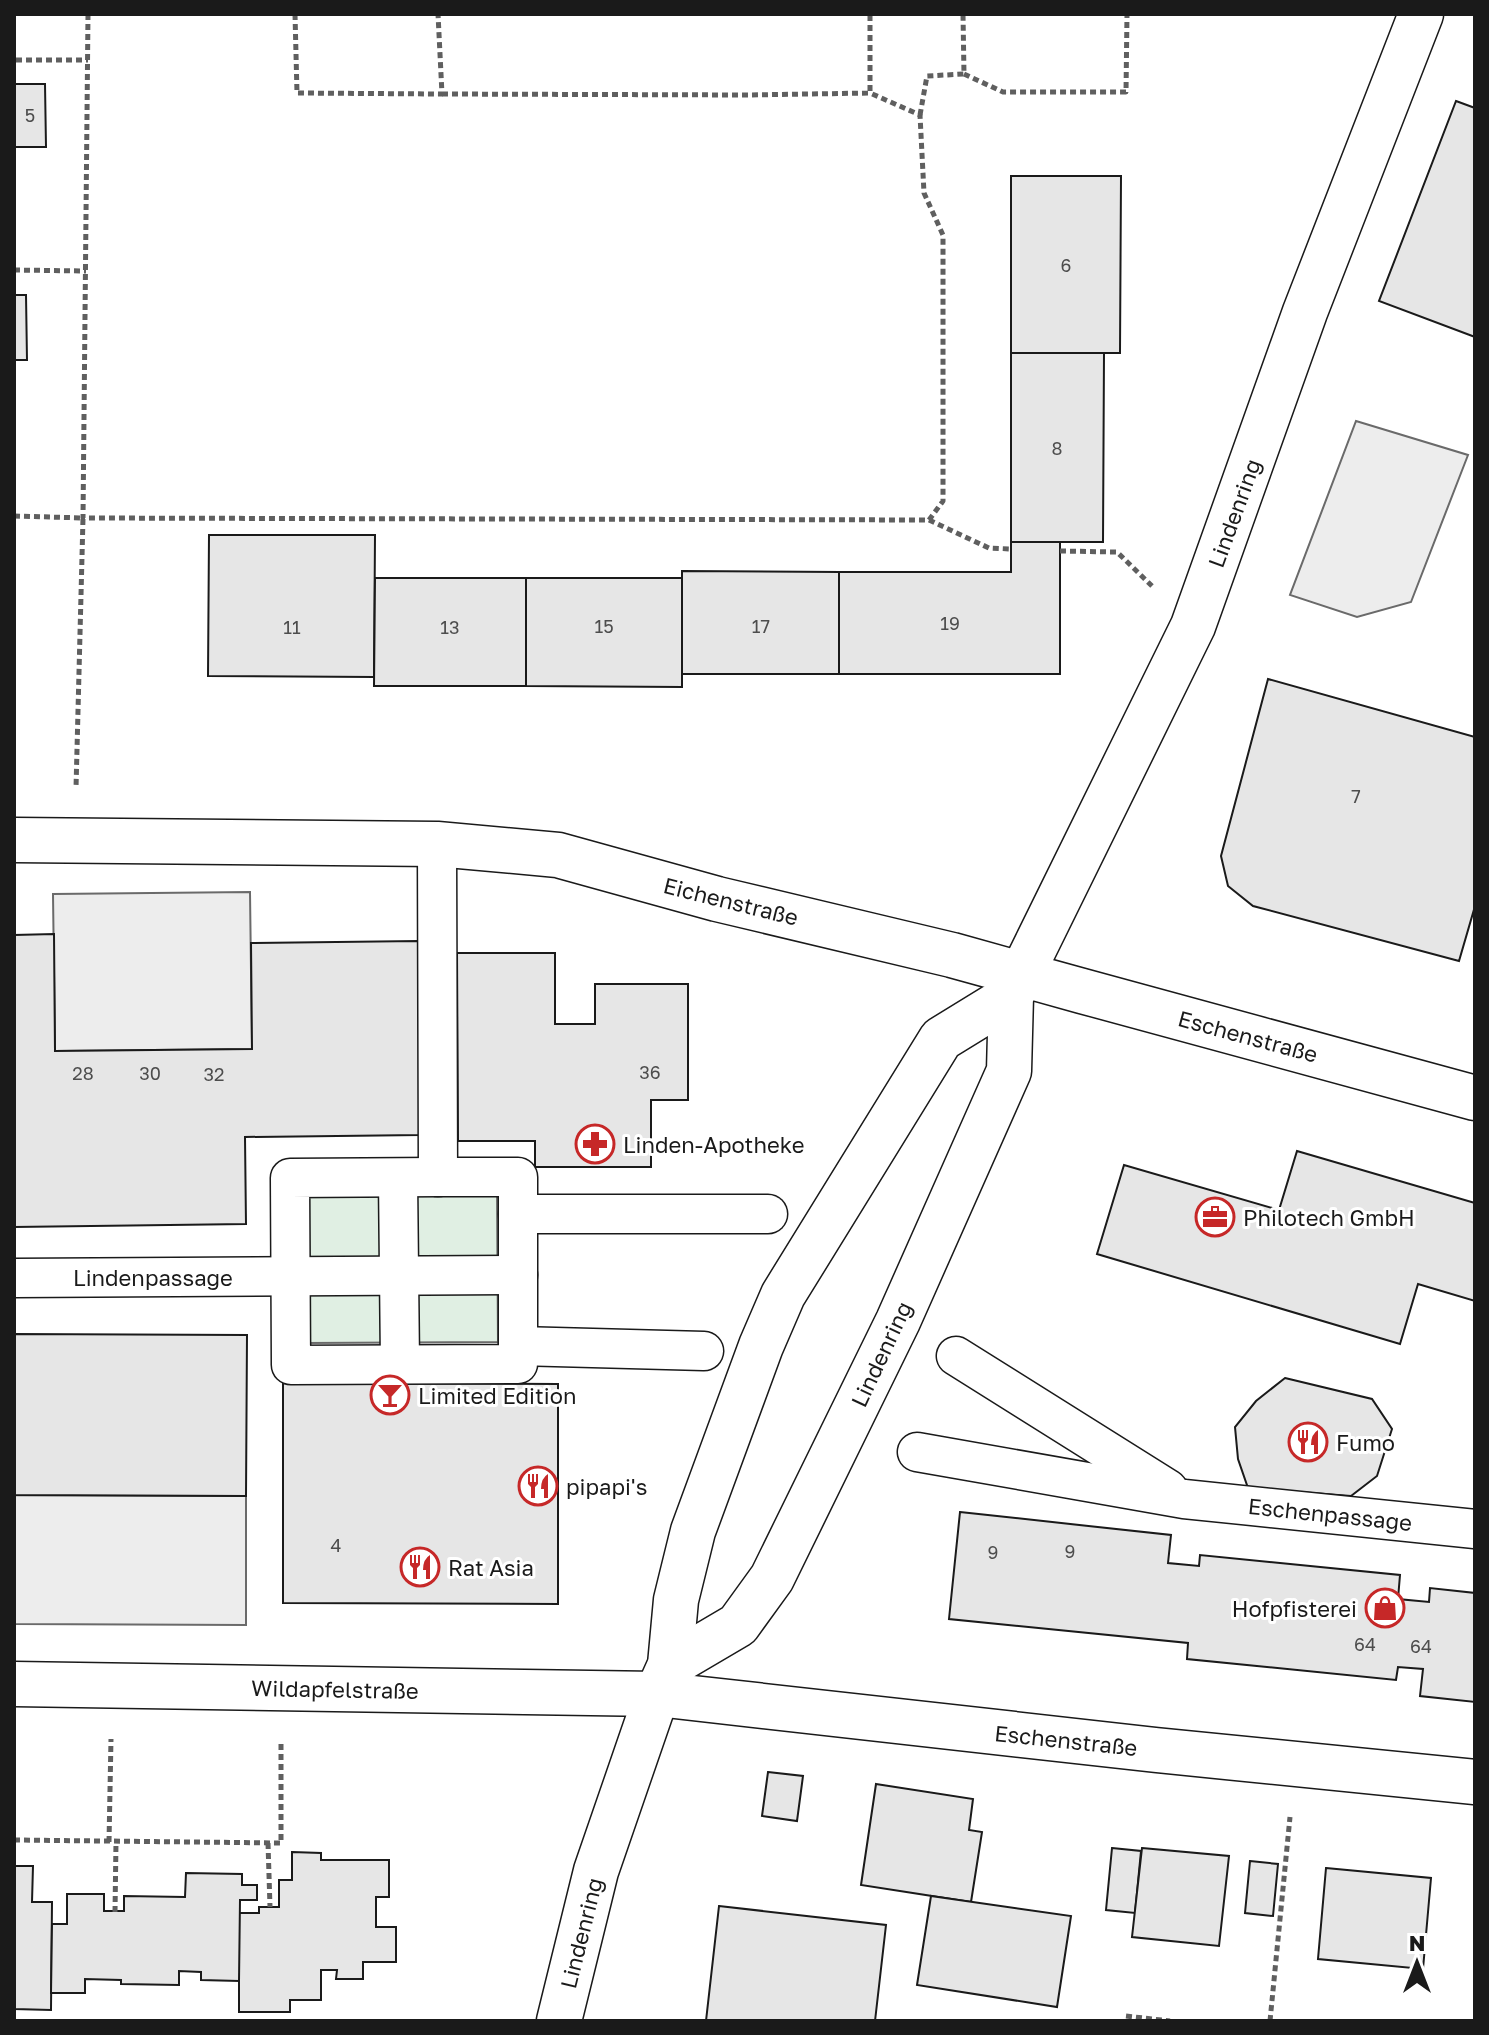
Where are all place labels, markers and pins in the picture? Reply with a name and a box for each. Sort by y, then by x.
pharmacy icon: Linden-Apotheke [574,1123,616,1165]
place label: Linden-Apotheke [623,1131,804,1158]
office icon: Philotech GmbH [1194,1196,1236,1238]
place label: Philotech GmbH [1243,1204,1415,1231]
bar icon: Limited Edition [369,1374,411,1416]
place label: Limited Edition [418,1382,576,1409]
restaurant icon: Fumo [1287,1421,1329,1463]
place label: Fumo [1336,1429,1395,1456]
restaurant icon: pipapi's [517,1465,559,1507]
place label: pipapi's [566,1473,647,1500]
restaurant icon: Rat Asia [399,1546,441,1588]
place label: Rat Asia [448,1554,534,1581]
shop icon: Hofpfisterei [1364,1587,1406,1629]
place label: Hofpfisterei [1232,1595,1357,1622]

